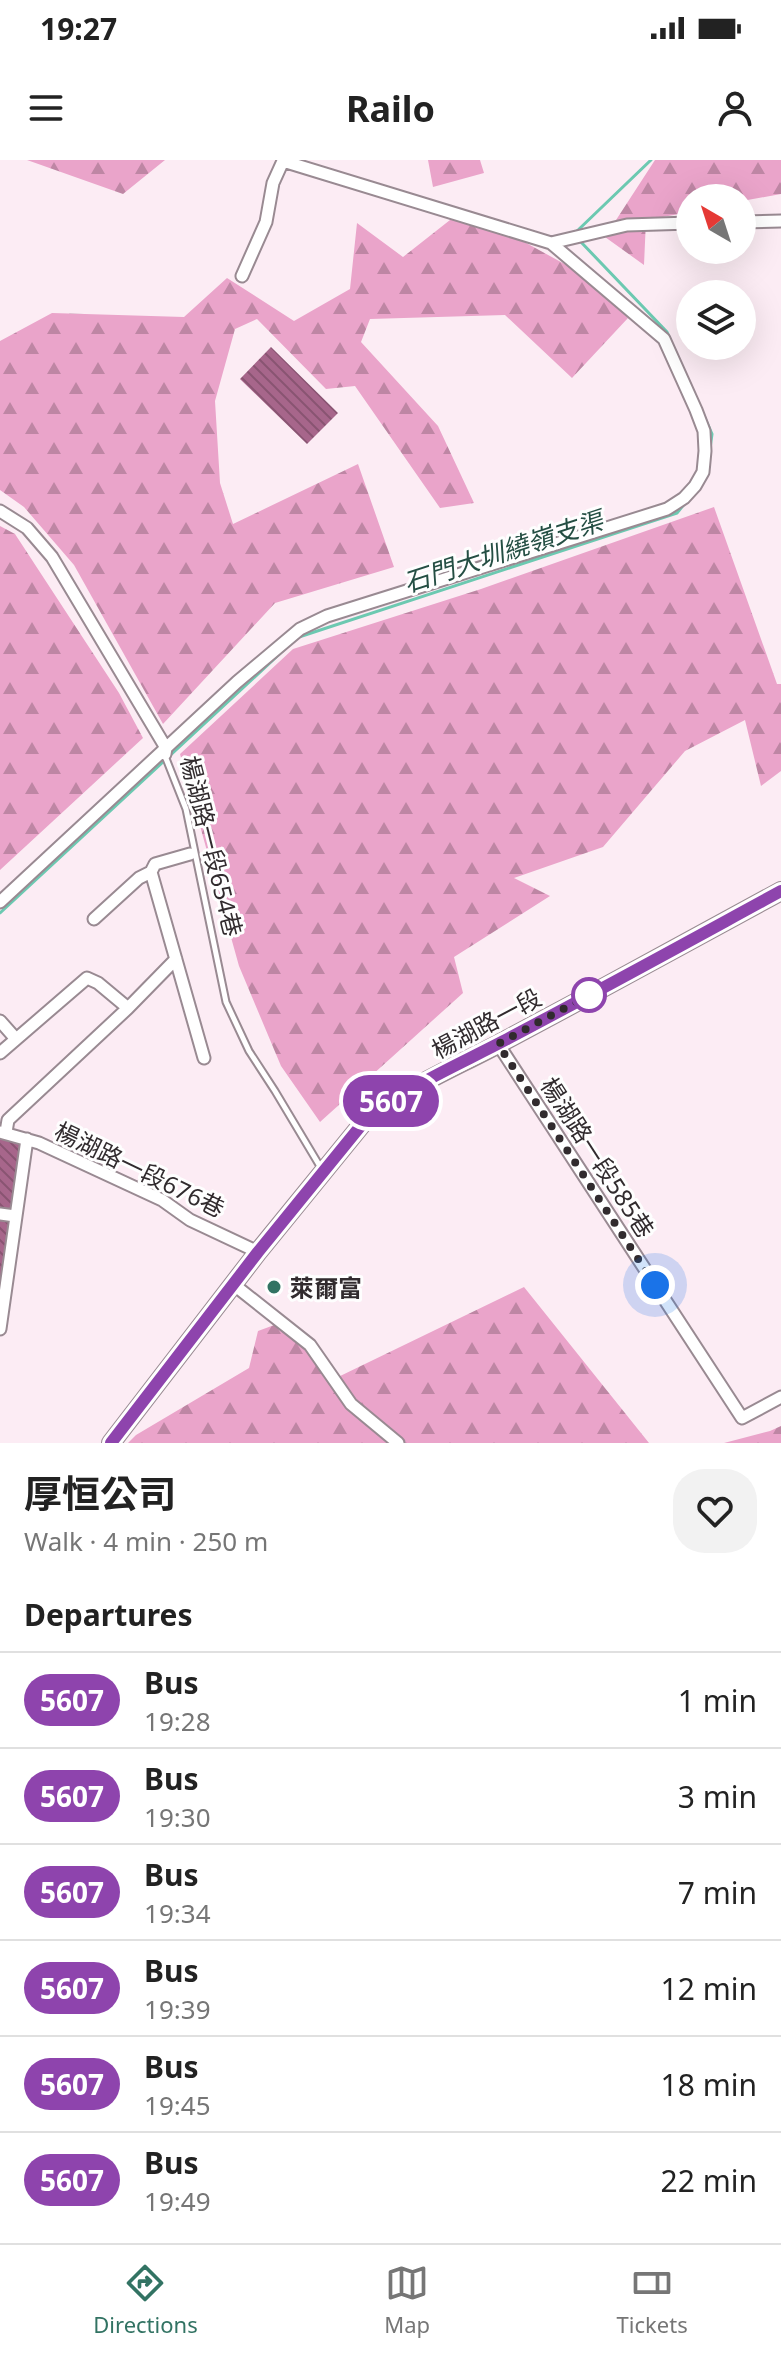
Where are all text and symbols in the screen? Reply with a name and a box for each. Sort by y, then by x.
text: 19:27 [40,8,117,49]
text: Railo [346,84,435,133]
icon: menu [24,86,68,130]
icon: person [713,86,757,130]
north arrow [676,184,756,264]
map controls [676,184,756,360]
button: layers [676,280,756,360]
water label: 石門大圳繞嶺支渠 [399,501,611,600]
street label: 楊湖路一段654巷 [174,752,250,940]
unlabelled marker [572,978,606,1012]
street label: 楊湖路一段 [425,980,547,1066]
street label: 楊湖路一段585巷 [534,1070,662,1244]
line badge: 5607 [335,1075,447,1127]
text: 5607 [359,1082,423,1120]
street label: 楊湖路一段676巷 [50,1114,230,1224]
your location [635,1265,675,1305]
place label: 萊爾富 [290,1271,362,1304]
marker: 萊爾富 [265,1278,283,1296]
text: 厚恒公司 [24,1467,176,1519]
button: heart [673,1469,757,1553]
text: Walk · 4 min · 250 m [24,1523,268,1559]
text: Departures [24,1594,193,1635]
text: Bus [144,1662,199,1703]
text: 1 min [678,1680,757,1721]
text: 5607 [40,1681,104,1719]
text: 19:28 [144,1703,211,1739]
text: Bus [144,1758,199,1799]
text: 3 min [678,1776,757,1817]
text: 5607 [40,1777,104,1815]
text: 19:30 [144,1799,211,1835]
text: Bus [144,1854,199,1895]
text: 7 min [678,1872,757,1913]
text: 5607 [40,1873,104,1911]
text: 19:34 [144,1895,211,1931]
text: Bus [144,1950,199,1991]
text: 12 min [661,1968,757,2009]
text: 5607 [40,1969,104,2007]
text: 19:39 [144,1991,211,2027]
text: Bus [144,2046,199,2087]
text: 18 min [661,2064,757,2105]
text: 5607 [40,2065,104,2103]
text: 19:45 [144,2087,211,2123]
text: Bus [144,2142,199,2183]
text: 22 min [661,2160,757,2201]
text: 5607 [40,2161,104,2199]
text: 19:49 [144,2183,211,2219]
tab: Directions [93,2261,198,2339]
tab: Map [384,2261,430,2339]
tab: Tickets [617,2261,688,2339]

